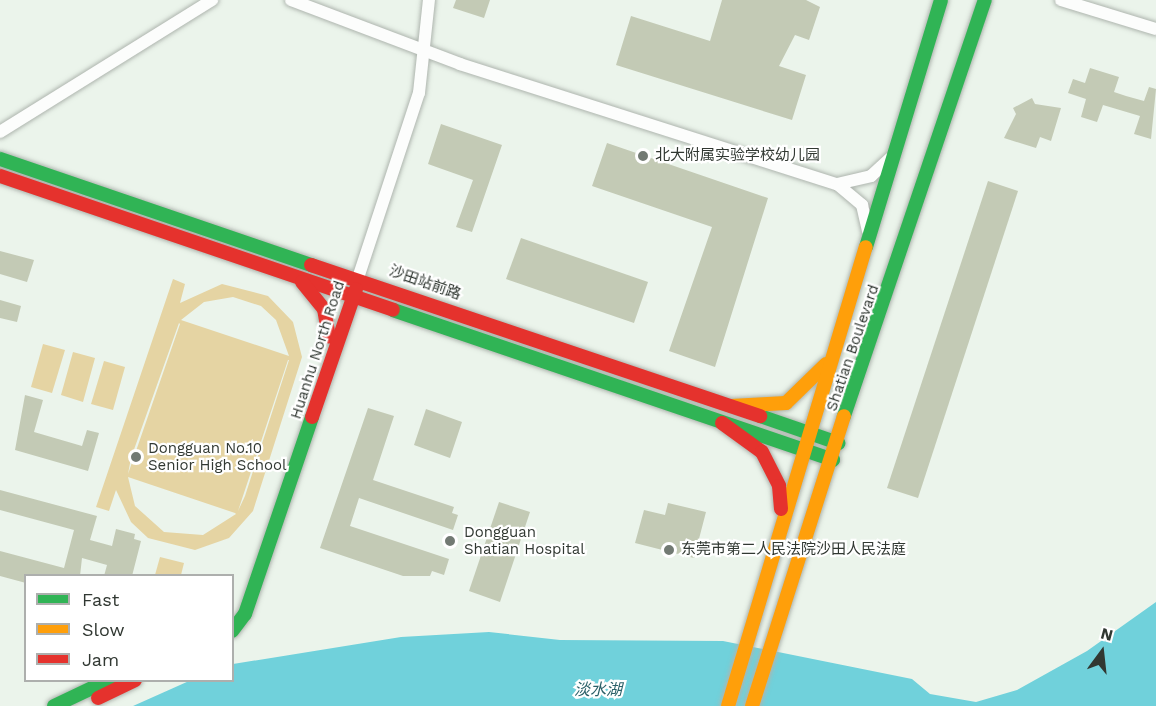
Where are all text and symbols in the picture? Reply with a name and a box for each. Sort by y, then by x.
place label: 北大附属实验学校幼儿园 [655,147,820,165]
marker: 北大附属实验学校幼儿园 [636,149,650,163]
street label: 沙田站前路 [387,262,463,304]
street label: Huanhu North Road [287,279,349,421]
street label: Shatian Boulevard [823,282,883,414]
place label: Dongguan No.10 Senior High School [148,439,287,474]
marker: Dongguan No.10 Senior High School [129,450,143,464]
place label: Dongguan Shatian Hospital [464,523,585,558]
marker: Dongguan Shatian Hospital [441,532,459,550]
place label: 东莞市第二人民法院沙田人民法庭 [681,541,906,559]
marker: 东莞市第二人民法院沙田人民法庭 [662,543,676,557]
legend [24,574,234,682]
text: Fast [82,589,119,610]
text: Slow [82,619,125,640]
north arrow [1072,622,1132,682]
text: N [1099,623,1115,645]
text: Jam [82,649,119,670]
water label: 淡水湖 [574,680,622,700]

